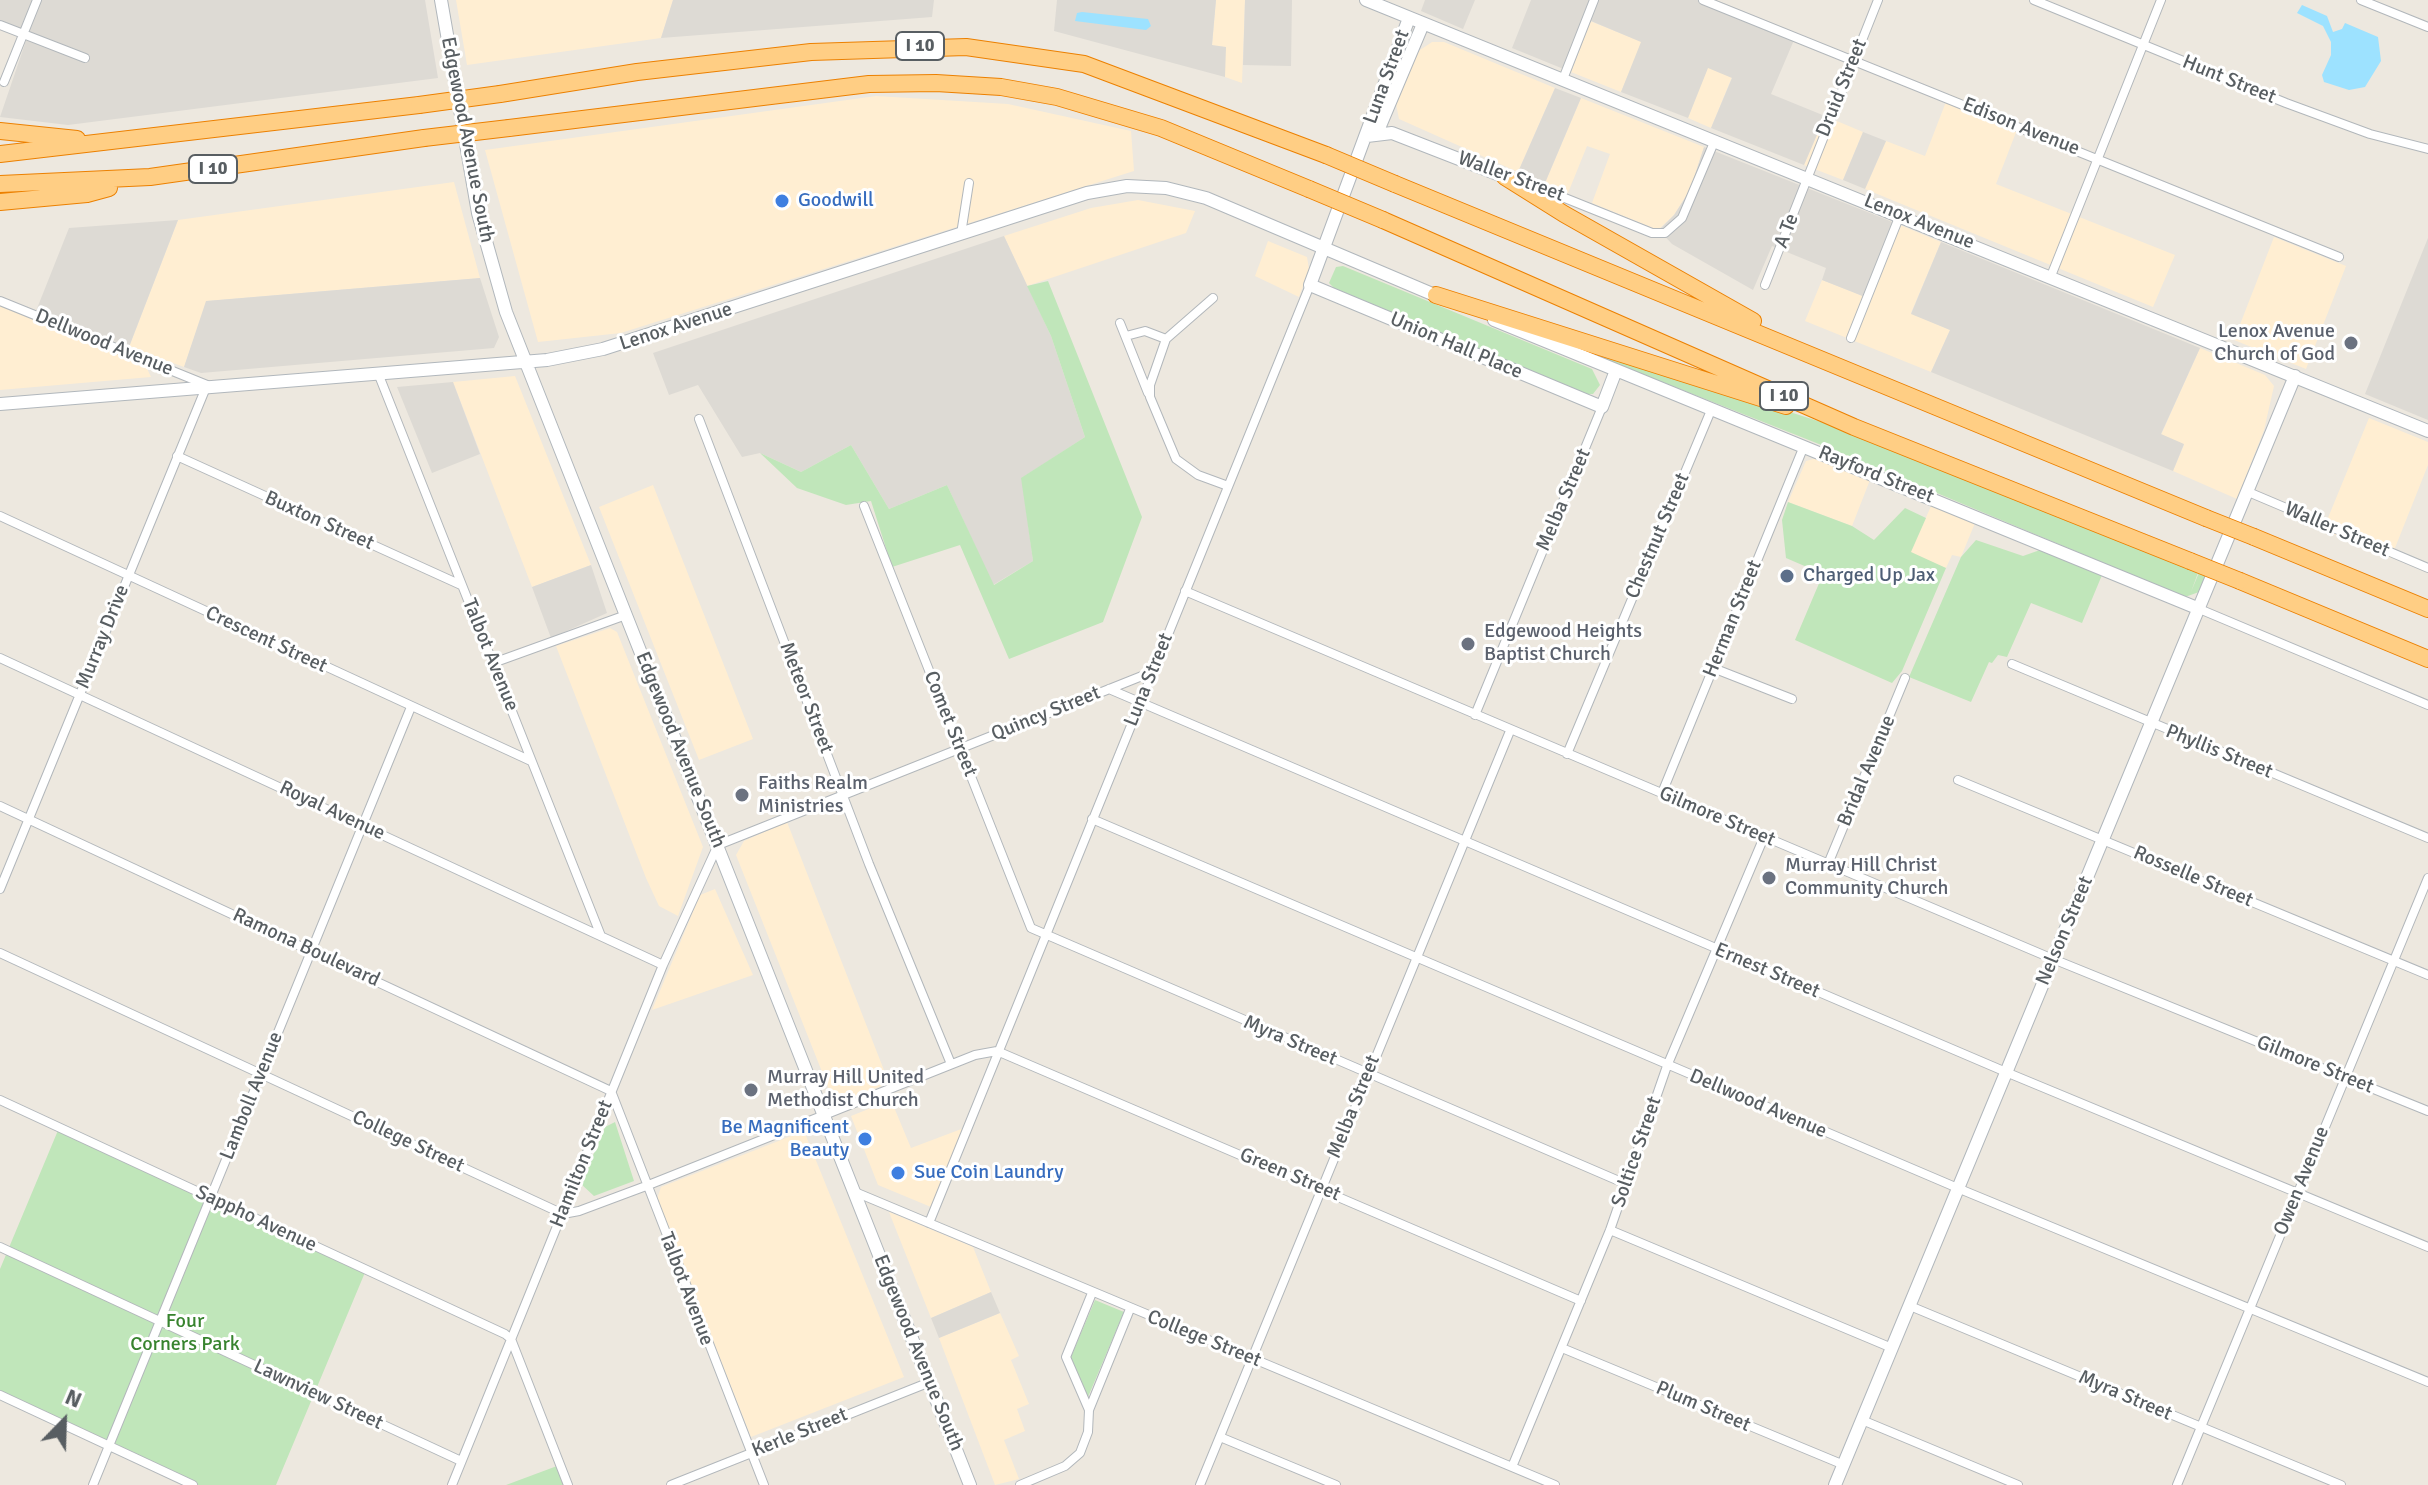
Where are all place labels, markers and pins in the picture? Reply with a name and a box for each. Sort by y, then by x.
place label: Goodwill [798,189,874,213]
marker: Goodwill [773,192,791,210]
place label: Lenox Avenue Church of God [2214,320,2335,367]
marker: Lenox Avenue Church of God [2342,334,2360,352]
place label: Charged Up Jax [1803,564,1935,588]
marker: Charged Up Jax [1778,567,1796,585]
place label: Edgewood Heights Baptist Church [1484,620,1642,667]
marker: Edgewood Heights Baptist Church [1459,635,1477,653]
place label: Faiths Realm Ministries [758,772,868,819]
marker: Faiths Realm Ministries [733,786,751,804]
place label: Murray Hill Christ Community Church [1785,854,1948,901]
marker: Murray Hill Christ Community Church [1760,869,1778,887]
place label: Murray Hill United Methodist Church [767,1066,924,1113]
marker: Murray Hill United Methodist Church [742,1081,760,1099]
place label: Be Magnificent Beauty [721,1116,849,1163]
marker: Be Magnificent Beauty [856,1130,874,1148]
place label: Sue Coin Laundry [914,1161,1064,1185]
marker: Sue Coin Laundry [889,1164,907,1182]

